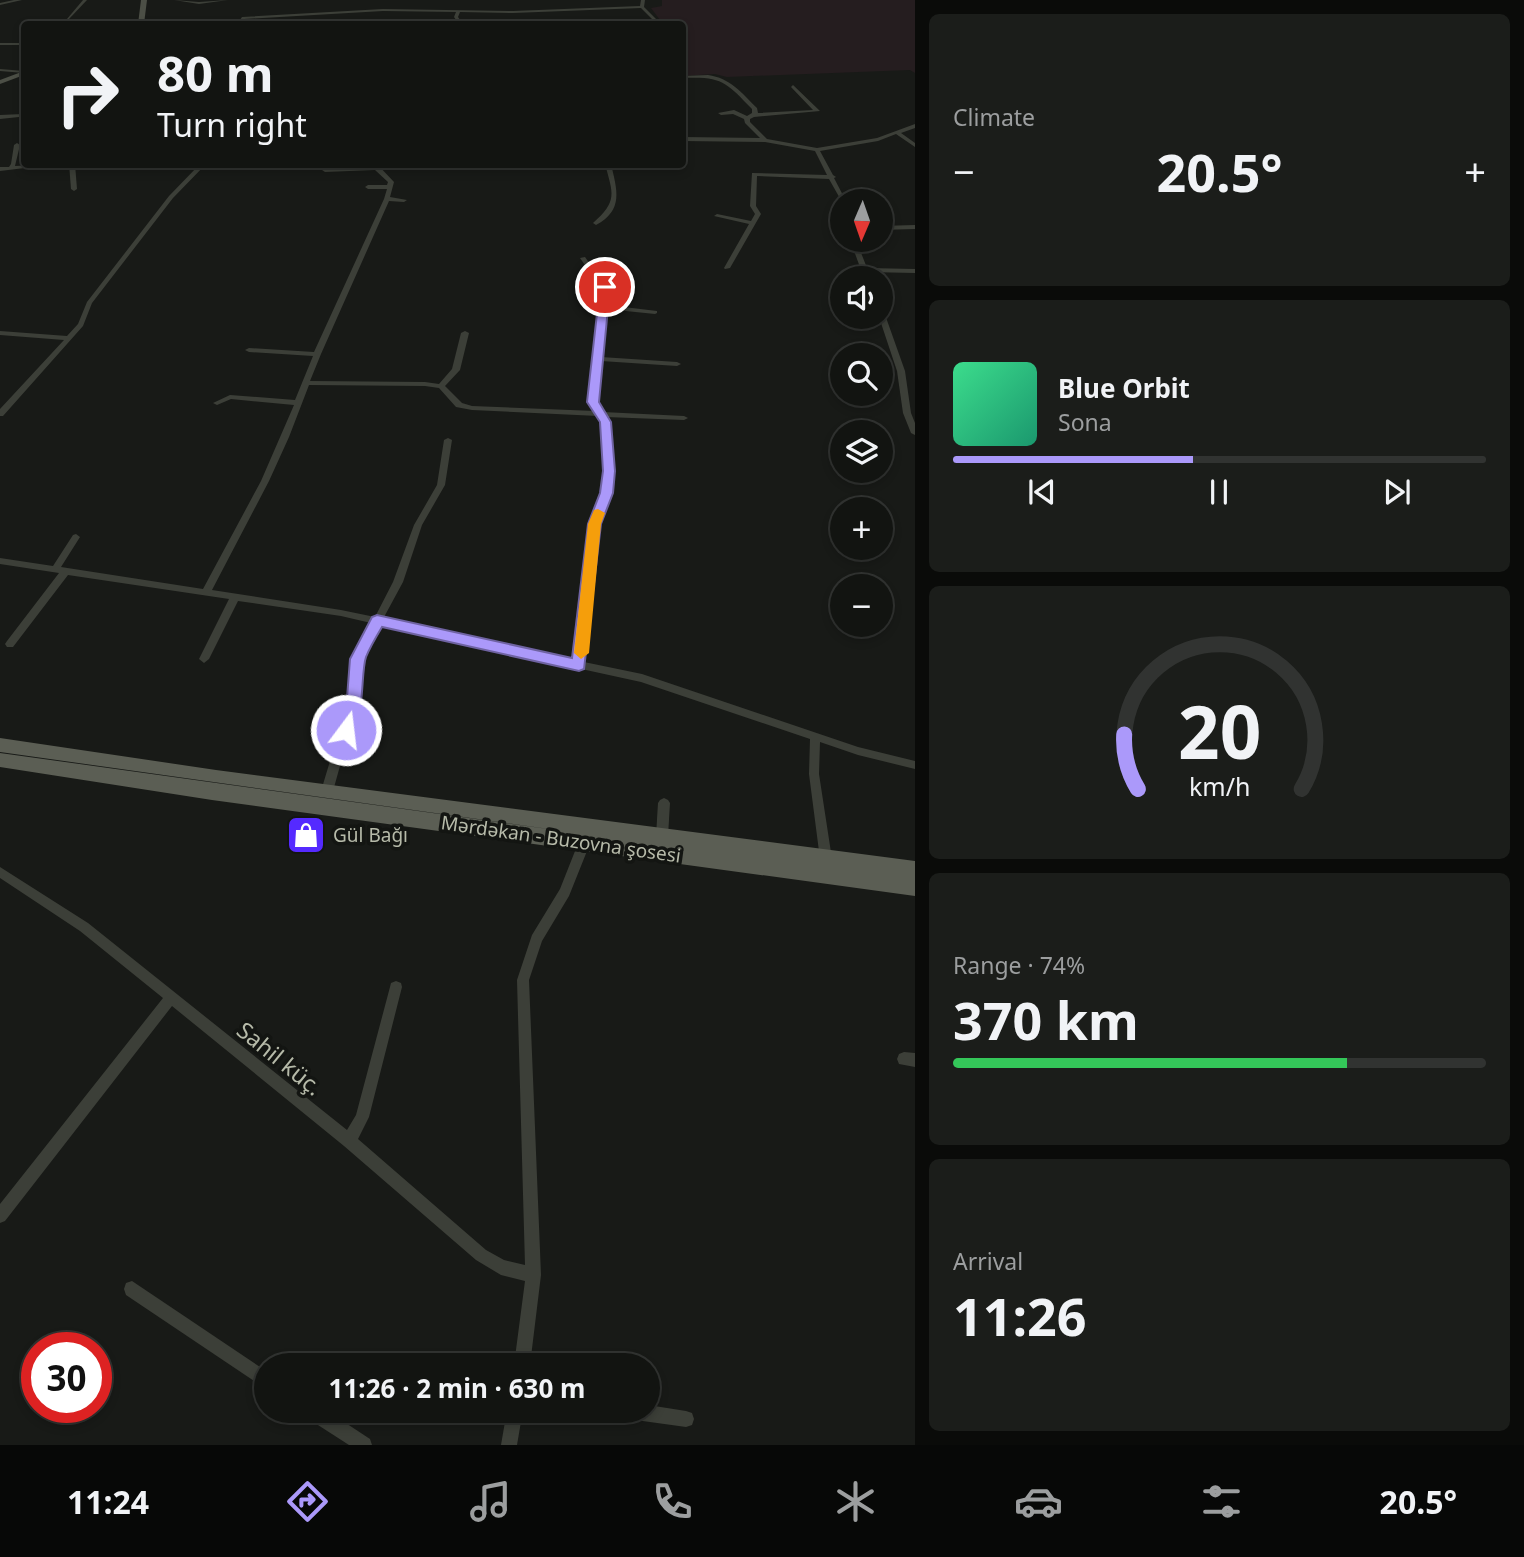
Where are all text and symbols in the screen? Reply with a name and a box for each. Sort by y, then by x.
text: 80 m [157,40,274,106]
icon: right [42,49,133,140]
text: Climate [953,101,1035,133]
text: Turn right [157,103,307,146]
text: 20.5° [1157,136,1282,207]
text: − [953,145,975,197]
text: + [1464,145,1486,197]
north arrow [830,189,892,252]
map controls [830,189,893,637]
pin [575,257,635,317]
button: sound [830,266,893,329]
icon: arrive [586,268,624,306]
button: search [830,343,893,406]
text: Blue Orbit [1058,370,1190,406]
text: Sona [1058,406,1112,438]
button: layers [830,420,893,483]
icon: previous [1023,473,1061,511]
icon: pause [1200,473,1238,511]
icon: next [1378,473,1416,511]
button: + [830,497,893,560]
button: − [830,574,893,637]
text: 20 [1178,681,1261,780]
position arrow [309,693,383,767]
text: km/h [1189,768,1250,802]
street label: Mərdəkan - Buzovna şosesi [439,809,683,869]
shop icon: Gül Bağı [285,814,327,856]
place label: Gül Bağı [333,822,408,848]
text: Range · 74% [953,949,1085,981]
text: 370 km [953,984,1139,1055]
street label: Sahil küç. [231,1014,329,1102]
text: Arrival [953,1245,1023,1277]
text: 11:26 [953,1280,1087,1351]
speed limit sign: 30 [21,1332,112,1423]
text: 11:26 · 2 min · 630 m [329,1370,585,1406]
icon: directions [283,1477,332,1526]
icon: music [466,1477,515,1526]
icon: phone [648,1477,697,1526]
icon: climate [831,1477,880,1526]
icon: car [1014,1477,1063,1526]
icon: filters [1197,1477,1246,1526]
text: 11:24 [67,1480,149,1523]
text: 20.5° [1380,1480,1457,1523]

